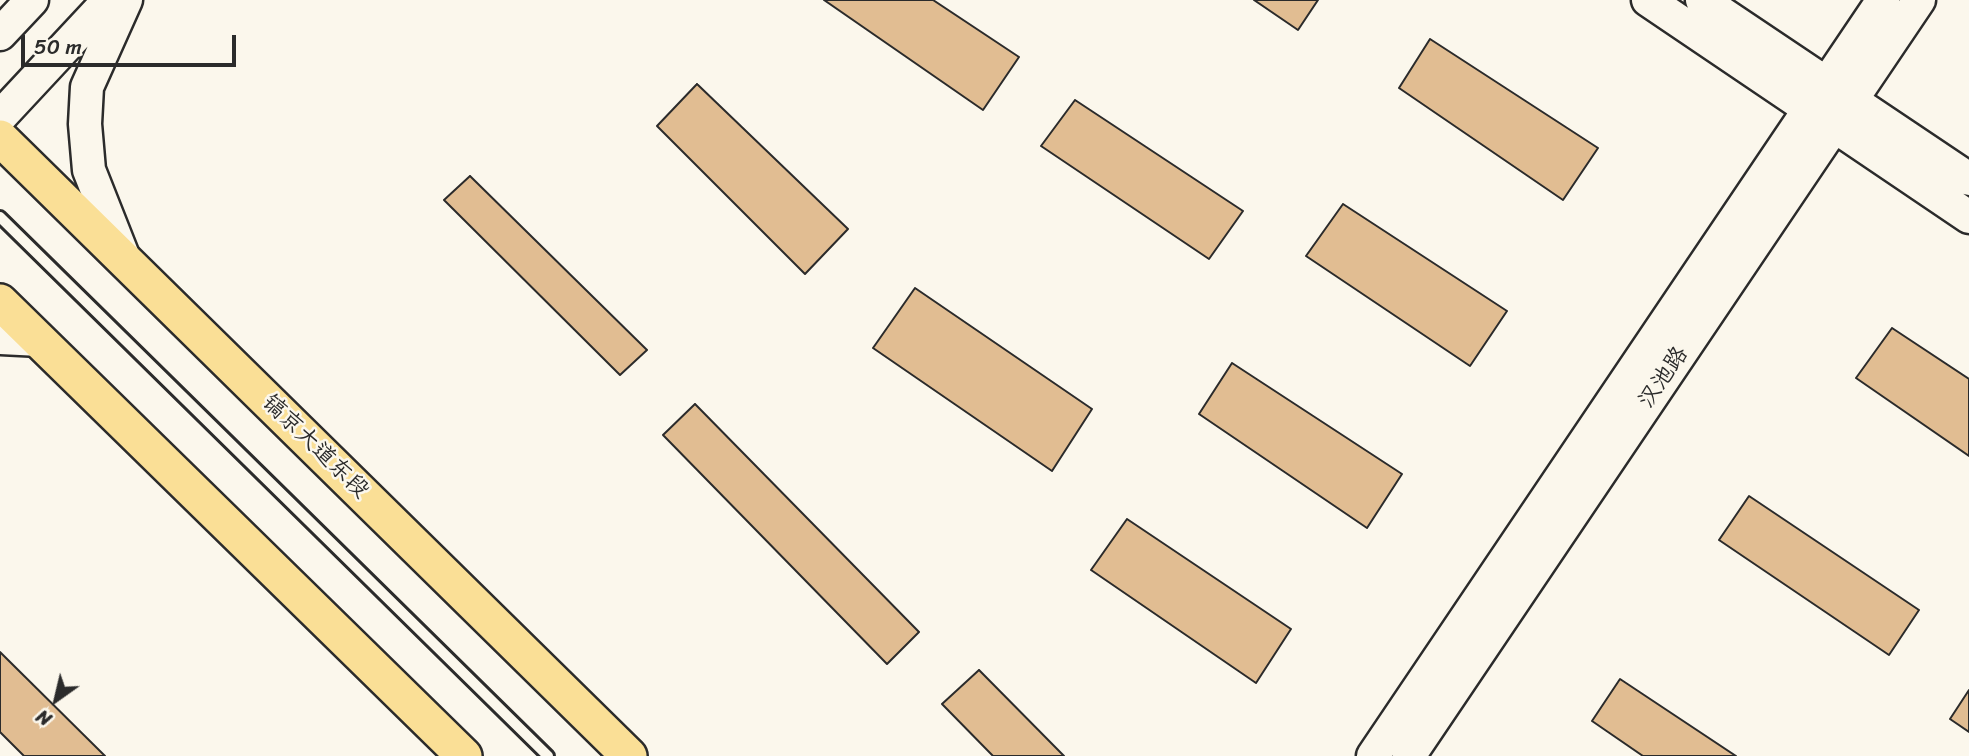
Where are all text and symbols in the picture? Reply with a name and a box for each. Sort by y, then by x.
scale bar [24,21,240,65]
text: 50 m [34,28,82,66]
street label: 汉池路 [1633,342,1695,414]
street label: 镐京大道东段 [256,389,374,505]
north arrow [21,665,91,735]
text: N [29,700,59,735]

